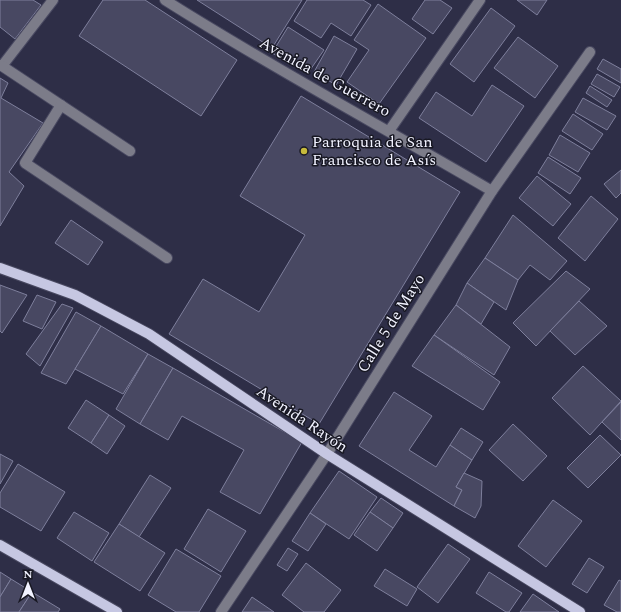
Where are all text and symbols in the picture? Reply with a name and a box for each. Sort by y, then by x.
street label: Avenida de Guerrero [255,31,395,123]
place label: Parroquia de San Francisco de Asís [312,130,436,172]
marker: Parroquia de San Francisco de Asís [299,146,309,156]
street label: Calle 5 de Mayo [351,269,431,377]
street label: Avenida Rayón [251,379,353,459]
north arrow [8,564,48,604]
text: N [24,566,33,583]

